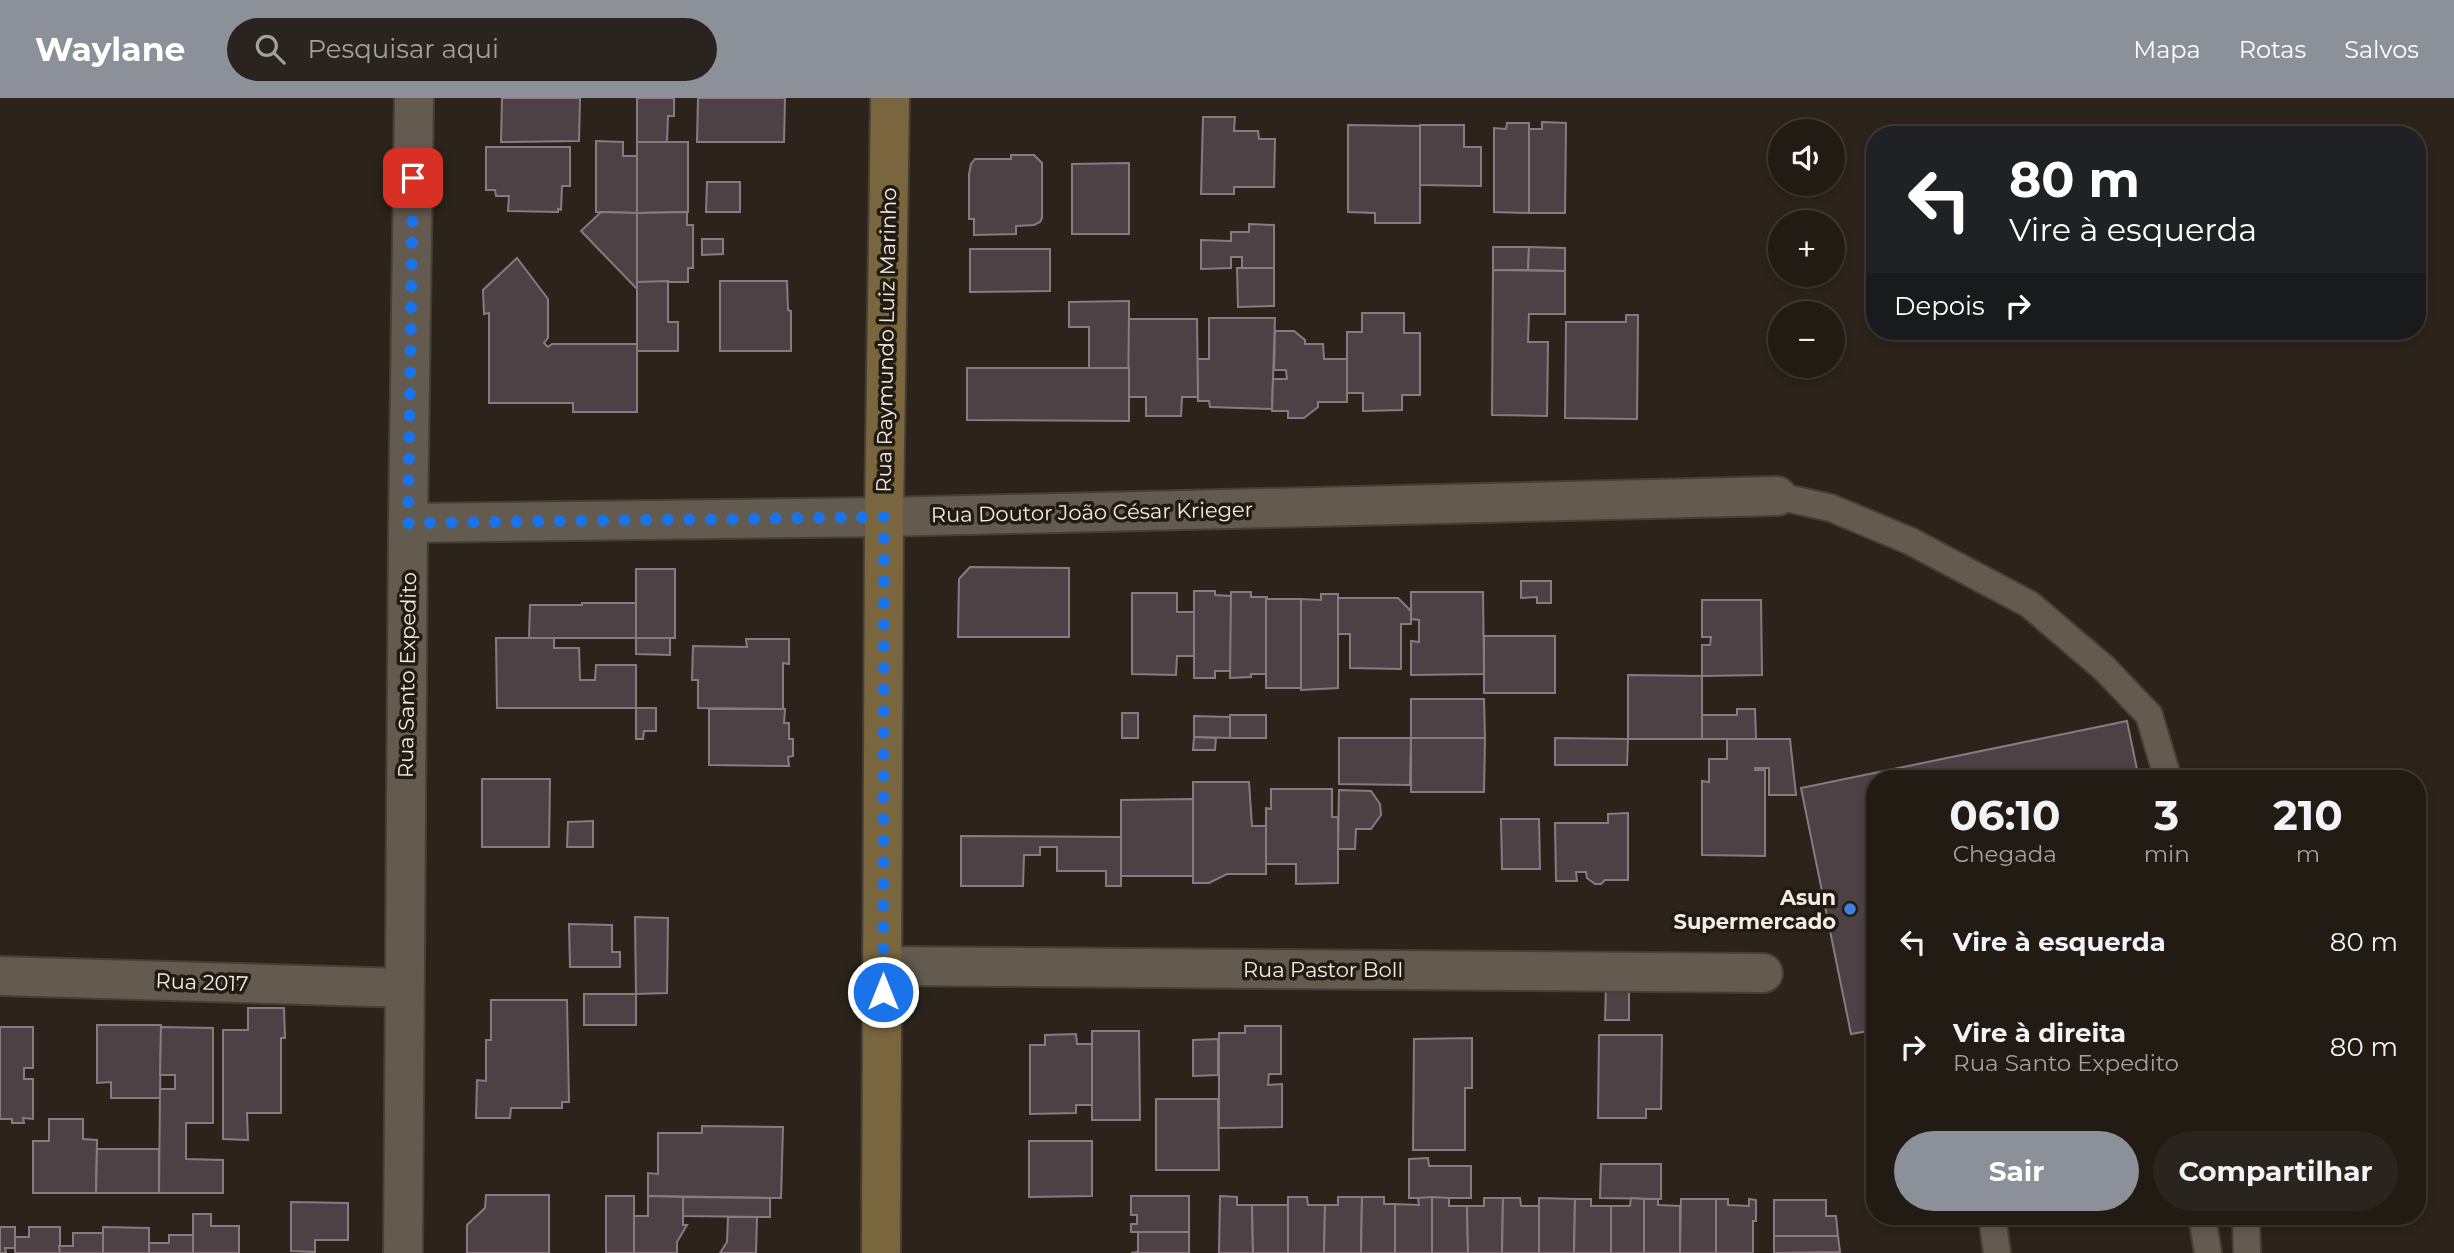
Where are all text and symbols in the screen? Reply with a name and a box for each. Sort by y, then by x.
search box [227,18,717,81]
text: Waylane [35,29,185,69]
icon: search [251,30,289,68]
text: Pesquisar aqui [307,33,499,65]
text: Mapa [2133,35,2201,64]
text: Rotas [2239,35,2306,64]
text: Salvos [2344,35,2419,64]
map controls [1768,119,1845,378]
button: sound [1768,119,1845,196]
pin [383,148,443,208]
text: 80 m [2009,150,2140,209]
icon: left [1894,154,1985,245]
icon: arrive [394,159,432,197]
street label: Rua Raymundo Luiz Marinho [871,187,901,493]
button: + [1768,210,1845,287]
text: Vire à esquerda [2009,210,2257,249]
icon: right [1999,287,2037,325]
text: Depois [1894,290,1985,322]
button: − [1768,301,1845,378]
street label: Rua Doutor João César Krieger [931,497,1253,527]
street label: Rua Santo Expedito [393,572,421,778]
text: 06:10 [1949,789,2060,841]
text: 3 [2154,789,2179,841]
text: 210 [2273,789,2343,841]
text: Chegada [1953,840,2057,868]
text: min [2144,840,2190,868]
text: m [2296,840,2320,868]
place label: Asun Supermercado [1673,885,1836,934]
marker: Asun Supermercado [1842,901,1858,917]
icon: left [1894,923,1932,961]
text: Vire à esquerda [1953,926,2166,958]
text: 80 m [2330,926,2398,958]
position arrow [846,955,920,1029]
street label: Rua Pastor Boll [1243,957,1403,982]
street label: Rua 2017 [155,968,249,996]
text: Vire à direita [1953,1017,2126,1049]
icon: right [1894,1028,1932,1066]
text: 80 m [2330,1031,2398,1063]
text: Rua Santo Expedito [1953,1049,2179,1077]
button: Sair [1894,1131,2139,1211]
button: Compartilhar [2153,1131,2398,1211]

